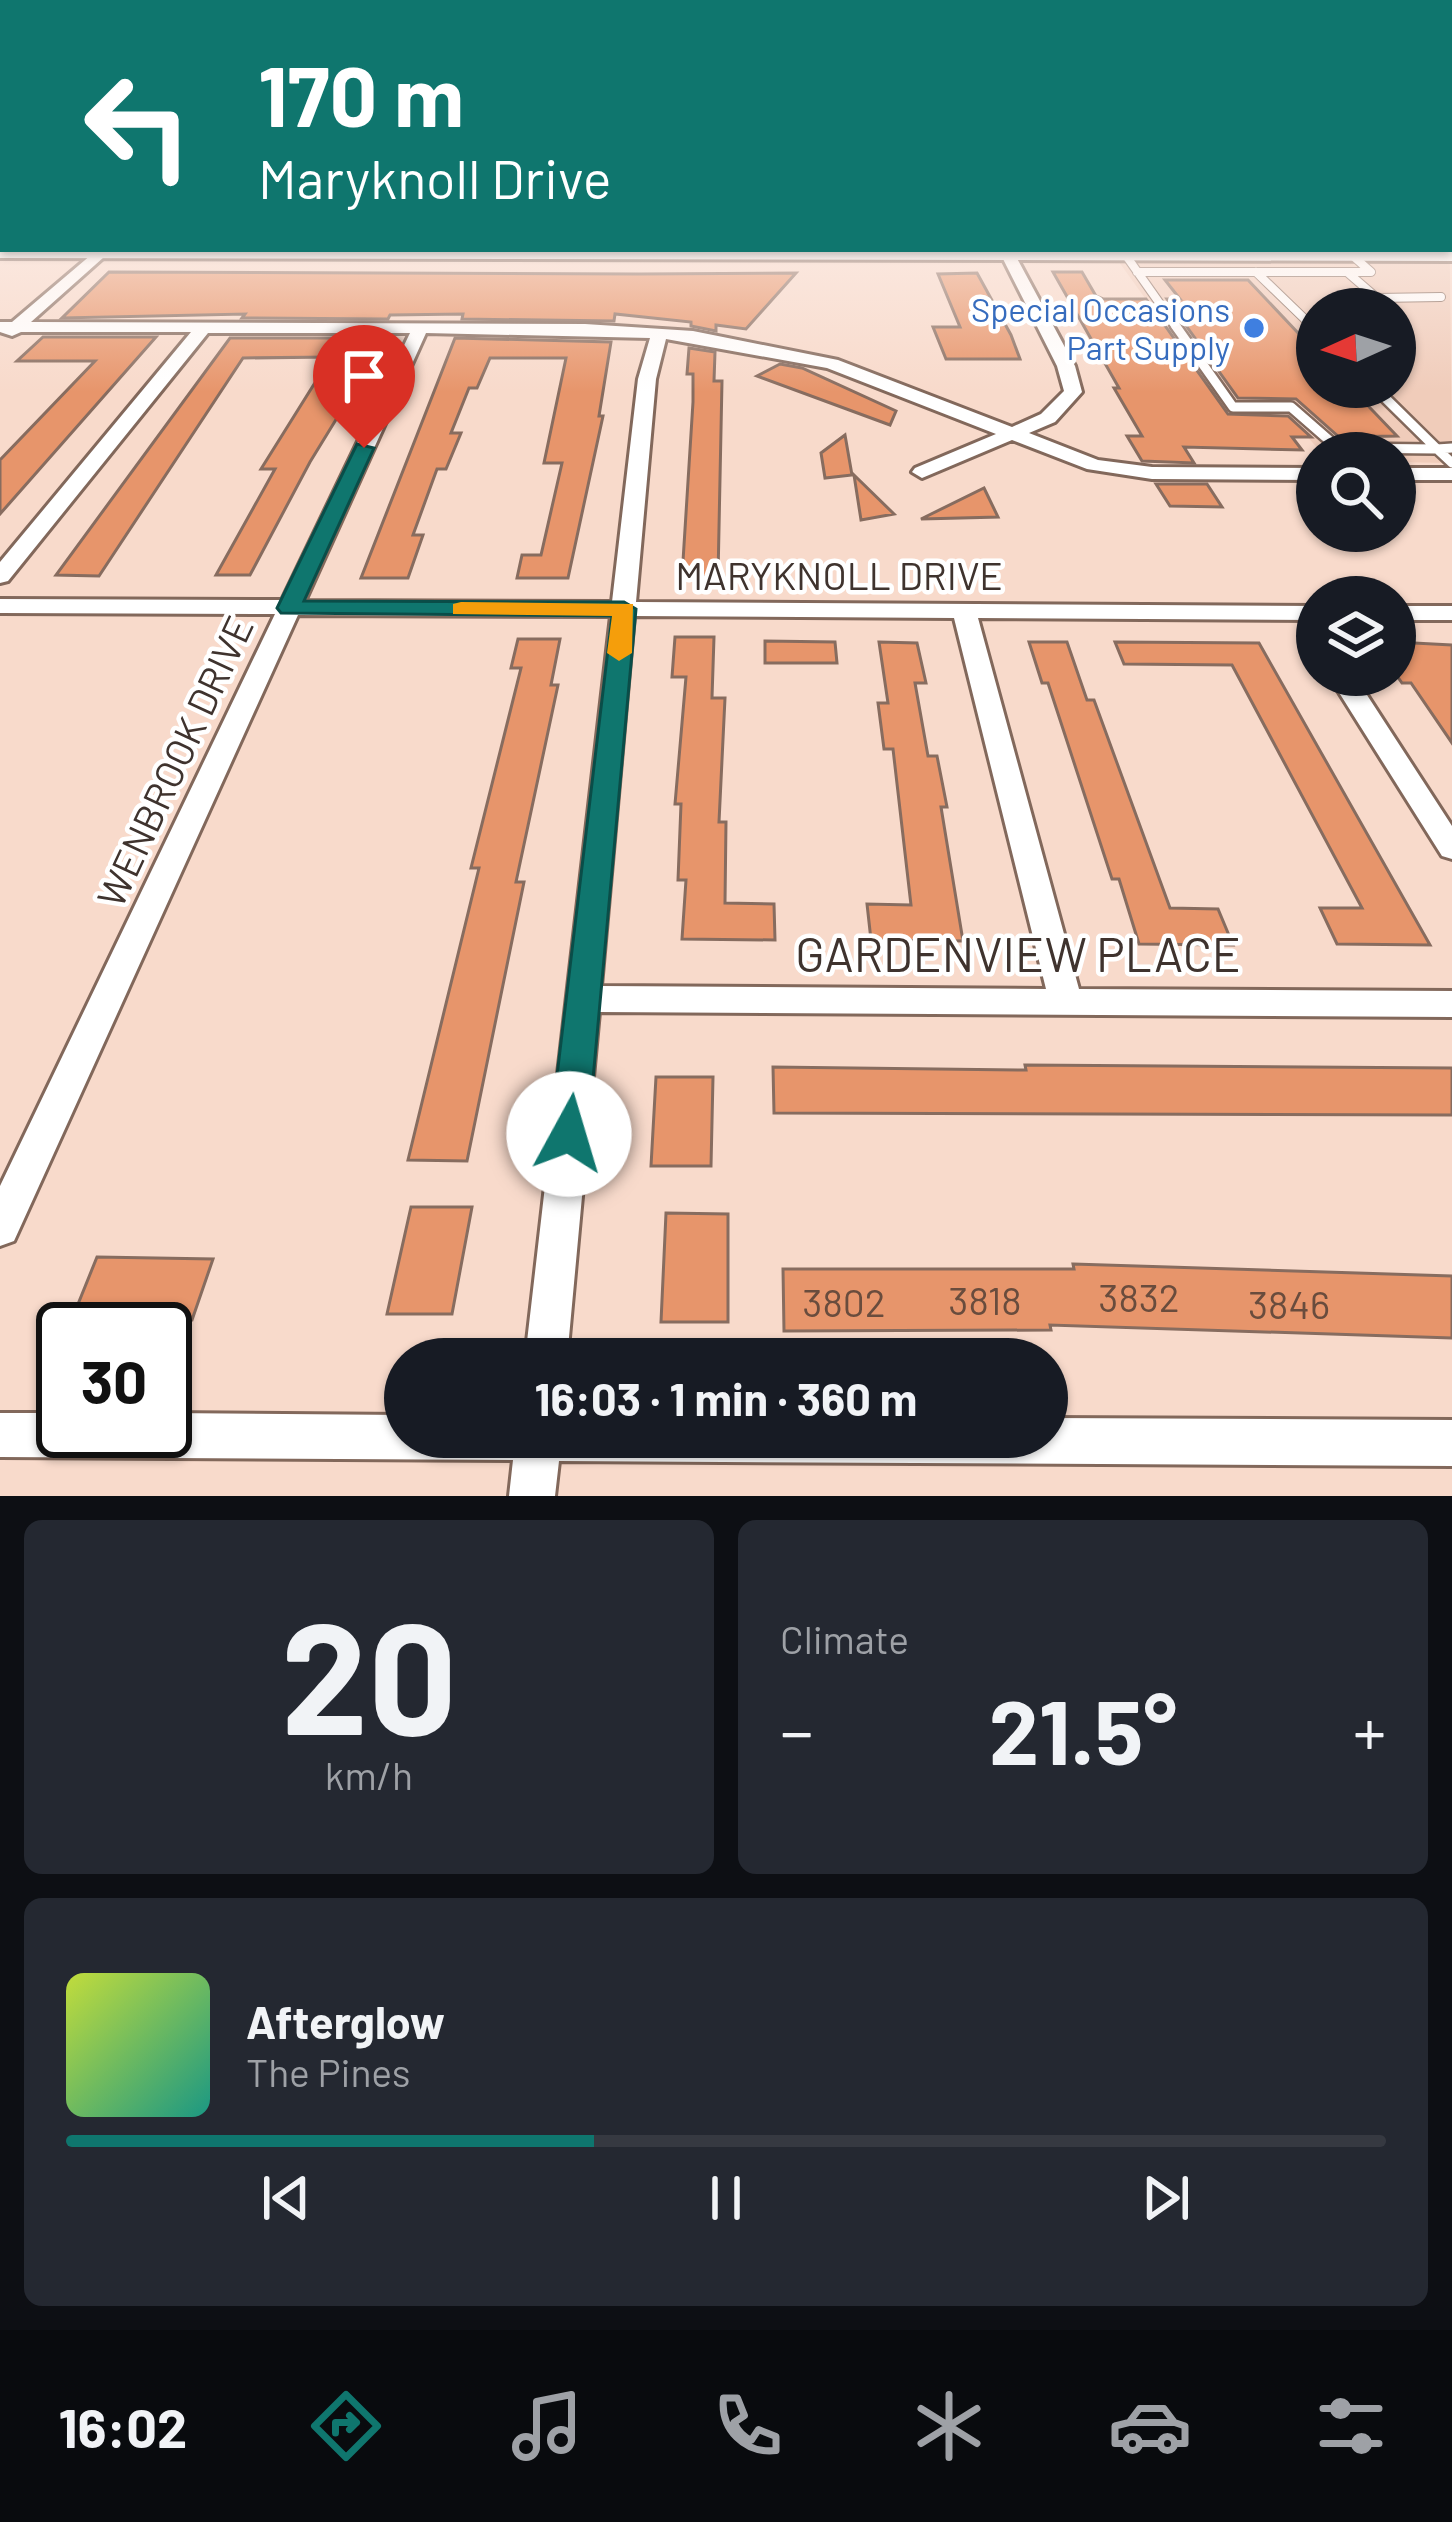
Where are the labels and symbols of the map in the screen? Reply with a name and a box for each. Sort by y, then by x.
north arrow [1296,288,1416,408]
place label: Special Occasions Part Supply [971,289,1230,367]
marker: Special Occasions Part Supply [1241,315,1267,341]
pin [313,325,415,448]
street label: MARYKNOLL DRIVE [675,551,1003,598]
street label: WENBROOK DRIVE [86,608,262,914]
street label: GARDENVIEW PLACE [795,924,1241,982]
position arrow [506,1071,632,1197]
house number: 3832 [1098,1273,1180,1320]
house number: 3818 [948,1276,1022,1323]
house number: 3802 [802,1278,886,1325]
house number: 3846 [1248,1280,1330,1327]
speed limit sign: 30 [36,1302,192,1458]

